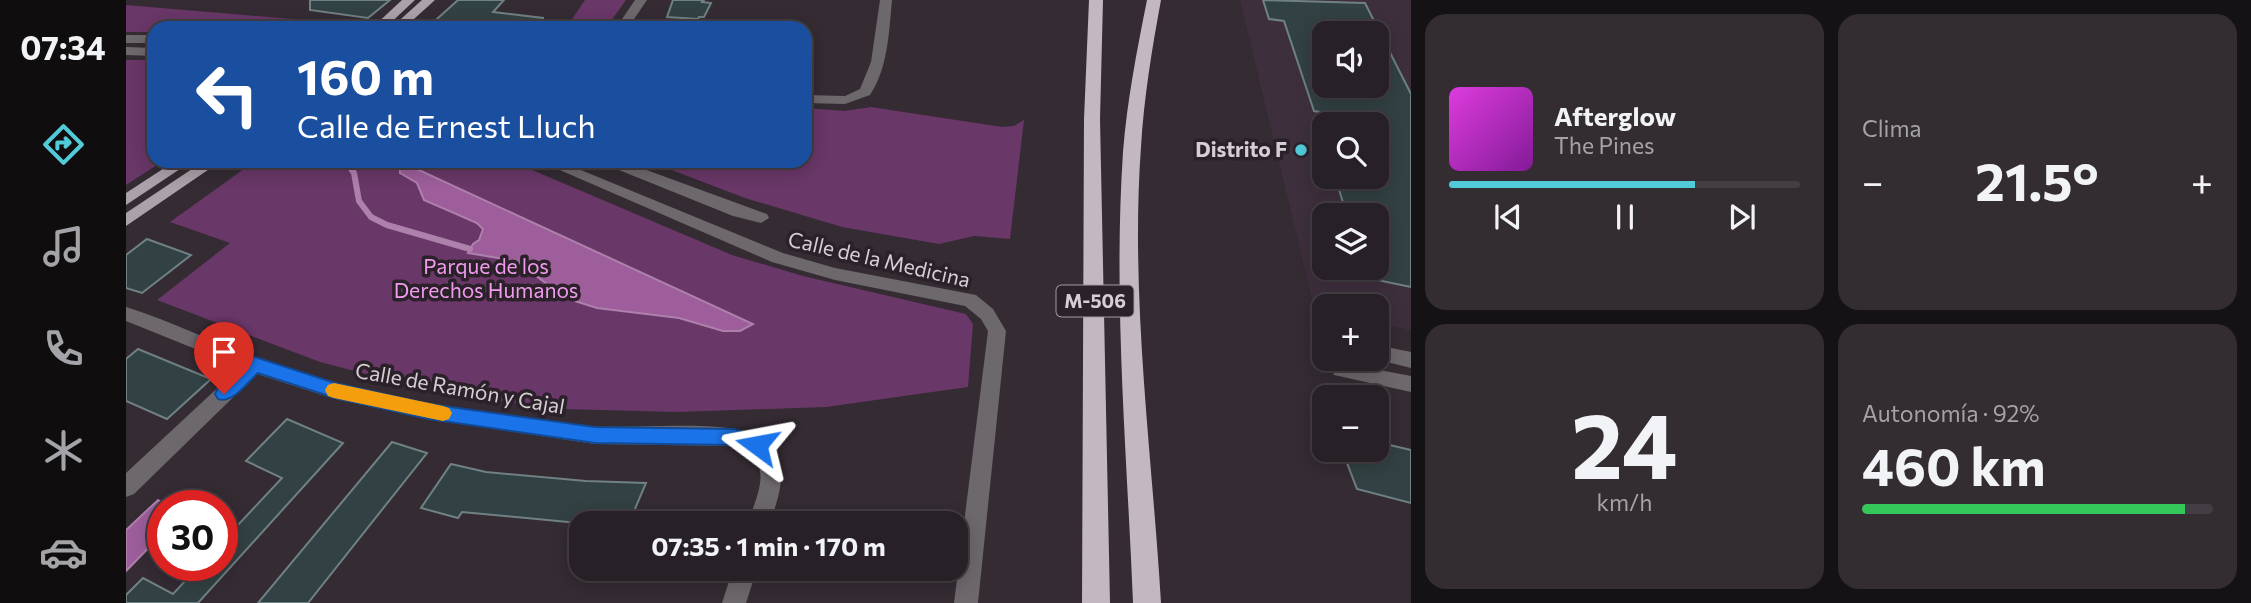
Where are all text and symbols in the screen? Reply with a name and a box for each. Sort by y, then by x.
map controls [1312,21,1389,462]
button: sound [1312,21,1389,98]
text: 07:34 [20,27,106,67]
text: 160 m [297,45,434,105]
icon: left [182,49,273,140]
text: Afterglow [1554,100,1676,131]
text: Calle de Ernest Lluch [297,105,596,145]
button: search [1312,112,1389,189]
text: Clima [1862,114,1922,142]
icon: directions [39,120,88,169]
text: The Pines [1554,131,1655,159]
place label: Distrito F [1195,136,1287,161]
marker: Distrito F [1293,142,1309,158]
text: 21.5° [1975,148,2099,212]
text: − [1862,157,1884,204]
text: + [2191,157,2213,204]
icon: previous [1489,198,1527,236]
icon: pause [1606,198,1644,236]
icon: next [1723,198,1761,236]
button: layers [1312,203,1389,280]
icon: music [39,222,88,271]
street label: Calle de la Medicina [786,225,973,292]
park label: Parque de los Derechos Humanos [394,253,578,302]
road number: M-506 [1056,286,1133,316]
button: + [1312,294,1389,371]
pin [194,322,254,394]
icon: phone [39,324,88,373]
icon: arrive [205,333,243,371]
street label: Calle de Ramón y Cajal [354,357,567,418]
button: − [1312,385,1389,462]
text: 24 [1571,386,1678,498]
text: Autonomía · 92% [1862,399,2040,427]
position arrow [720,408,794,482]
icon: climate [39,426,88,475]
text: 460 km [1862,433,2046,497]
text: km/h [1597,488,1652,516]
speed limit sign: 30 [147,490,238,581]
icon: car [39,528,88,577]
text: 07:35 · 1 min · 170 m [651,530,886,561]

